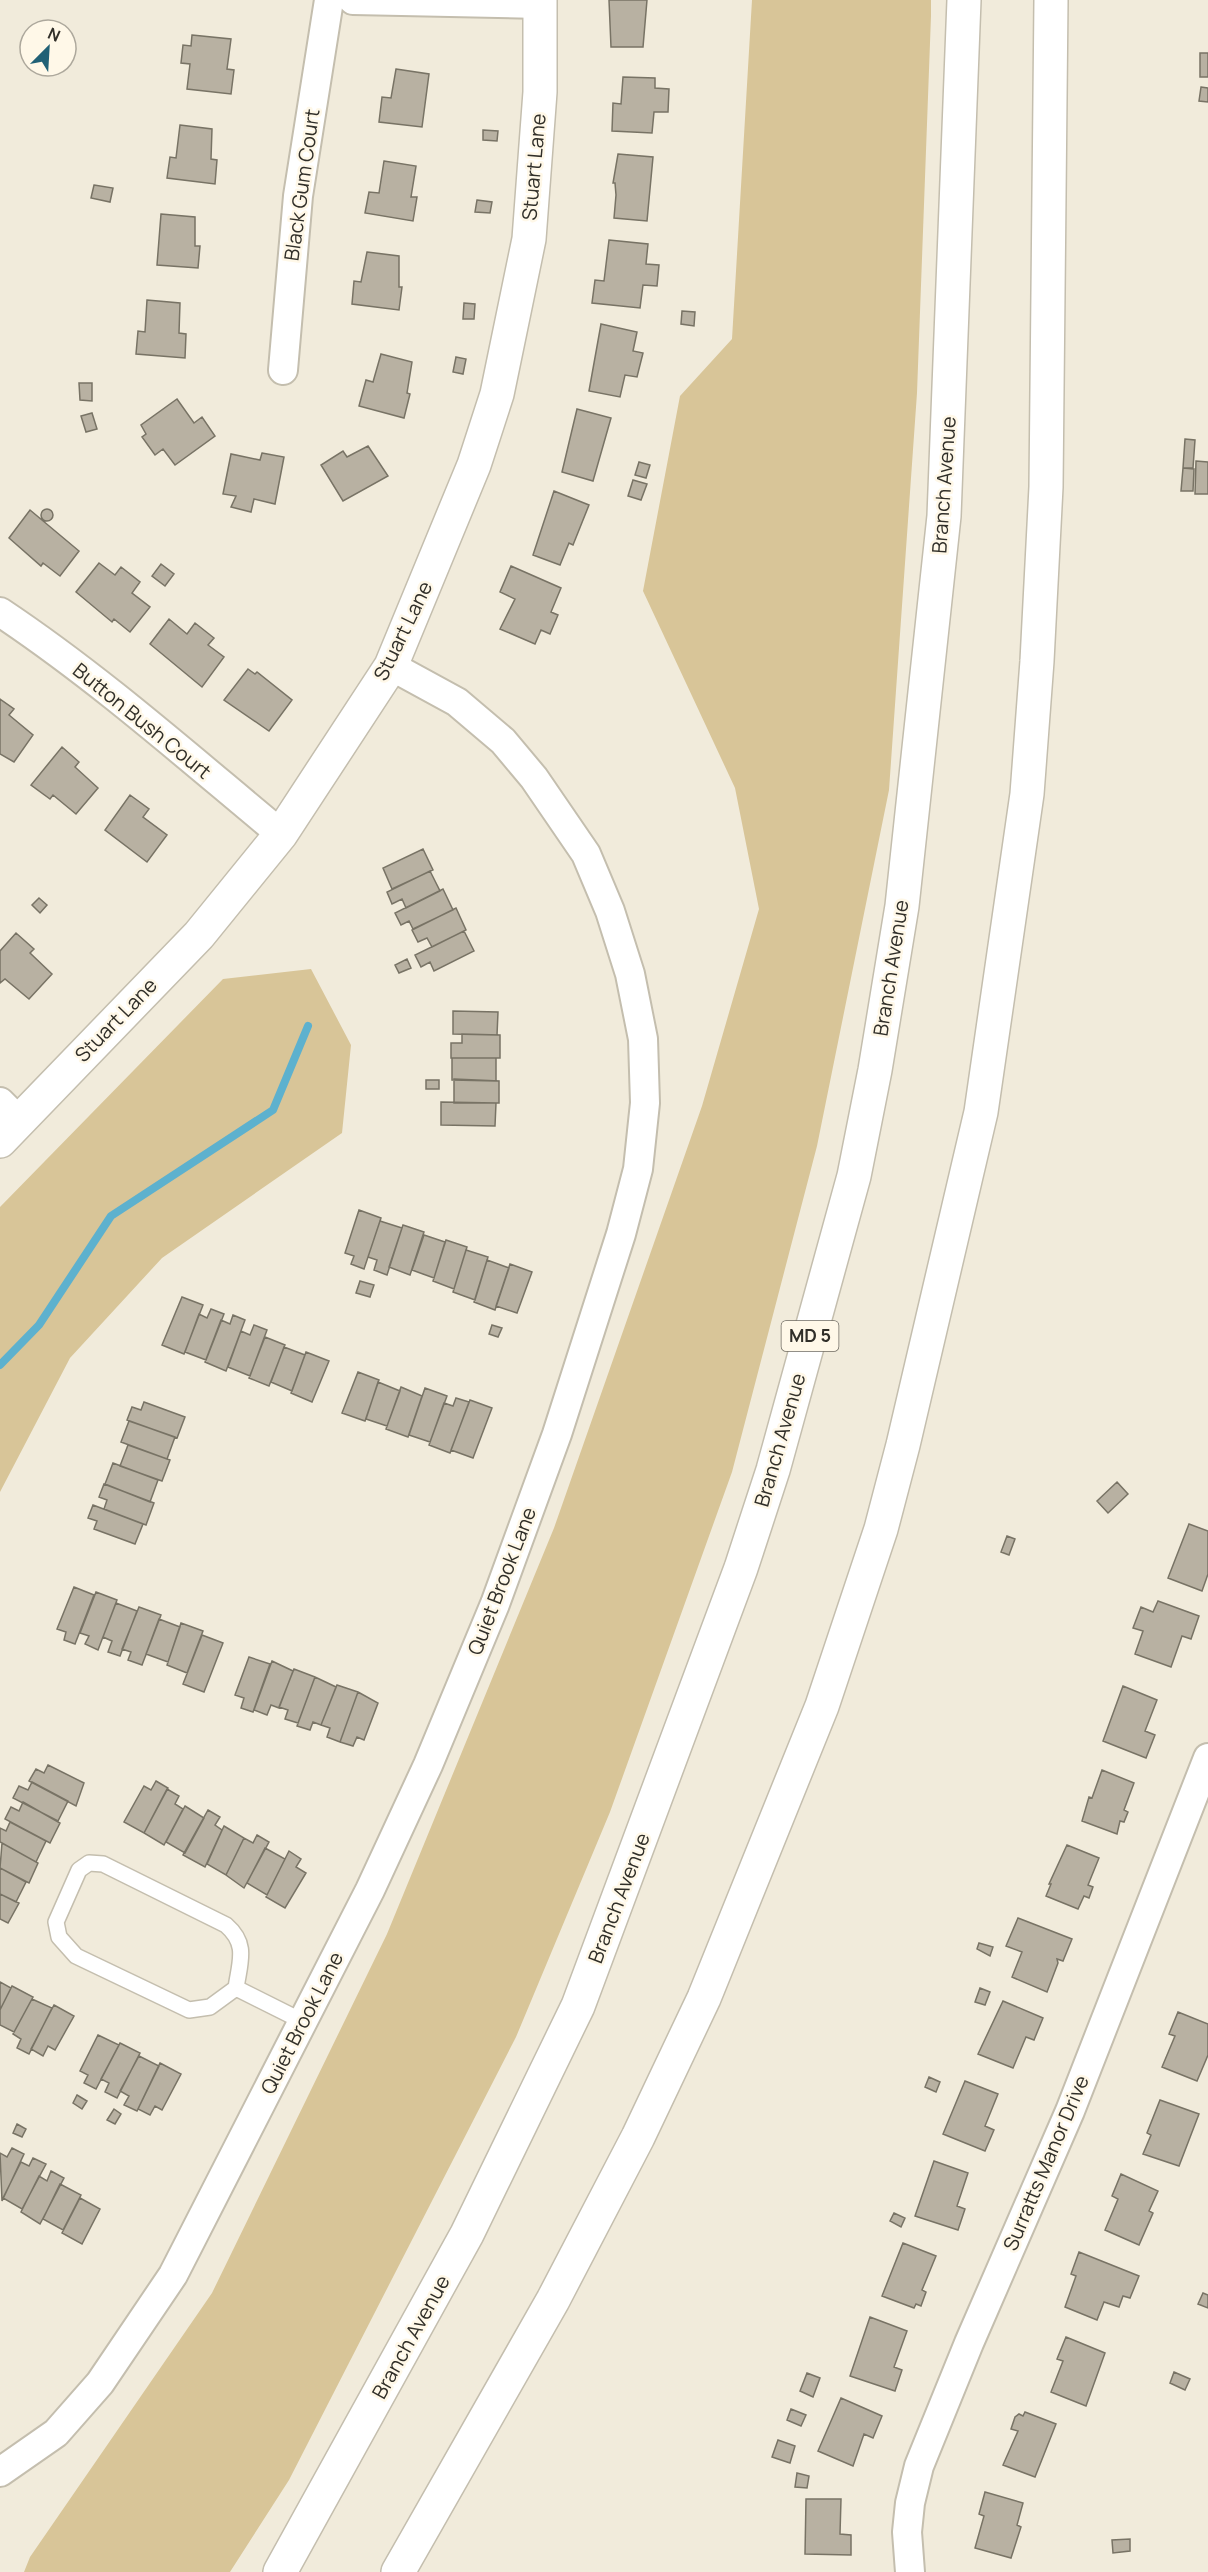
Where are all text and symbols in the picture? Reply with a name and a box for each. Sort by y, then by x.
north arrow [18,18,78,78]
text: N [44,22,64,47]
street label: Black Gum Court [277,107,326,263]
street label: Stuart Lane [515,112,552,222]
street label: Branch Avenue [925,415,962,554]
street label: Stuart Lane [367,577,438,685]
street label: Button Bush Court [68,656,217,785]
street label: Branch Avenue [866,898,915,1038]
street label: Stuart Lane [69,972,163,1068]
road number: MD 5 [782,1321,838,1351]
street label: Branch Avenue [748,1370,811,1510]
street label: Quiet Brook Lane [461,1503,542,1659]
street label: Branch Avenue [581,1829,656,1967]
street label: Quiet Brook Lane [254,1947,349,2099]
street label: Surratts Manor Drive [996,2071,1095,2255]
street label: Branch Avenue [365,2270,456,2403]

